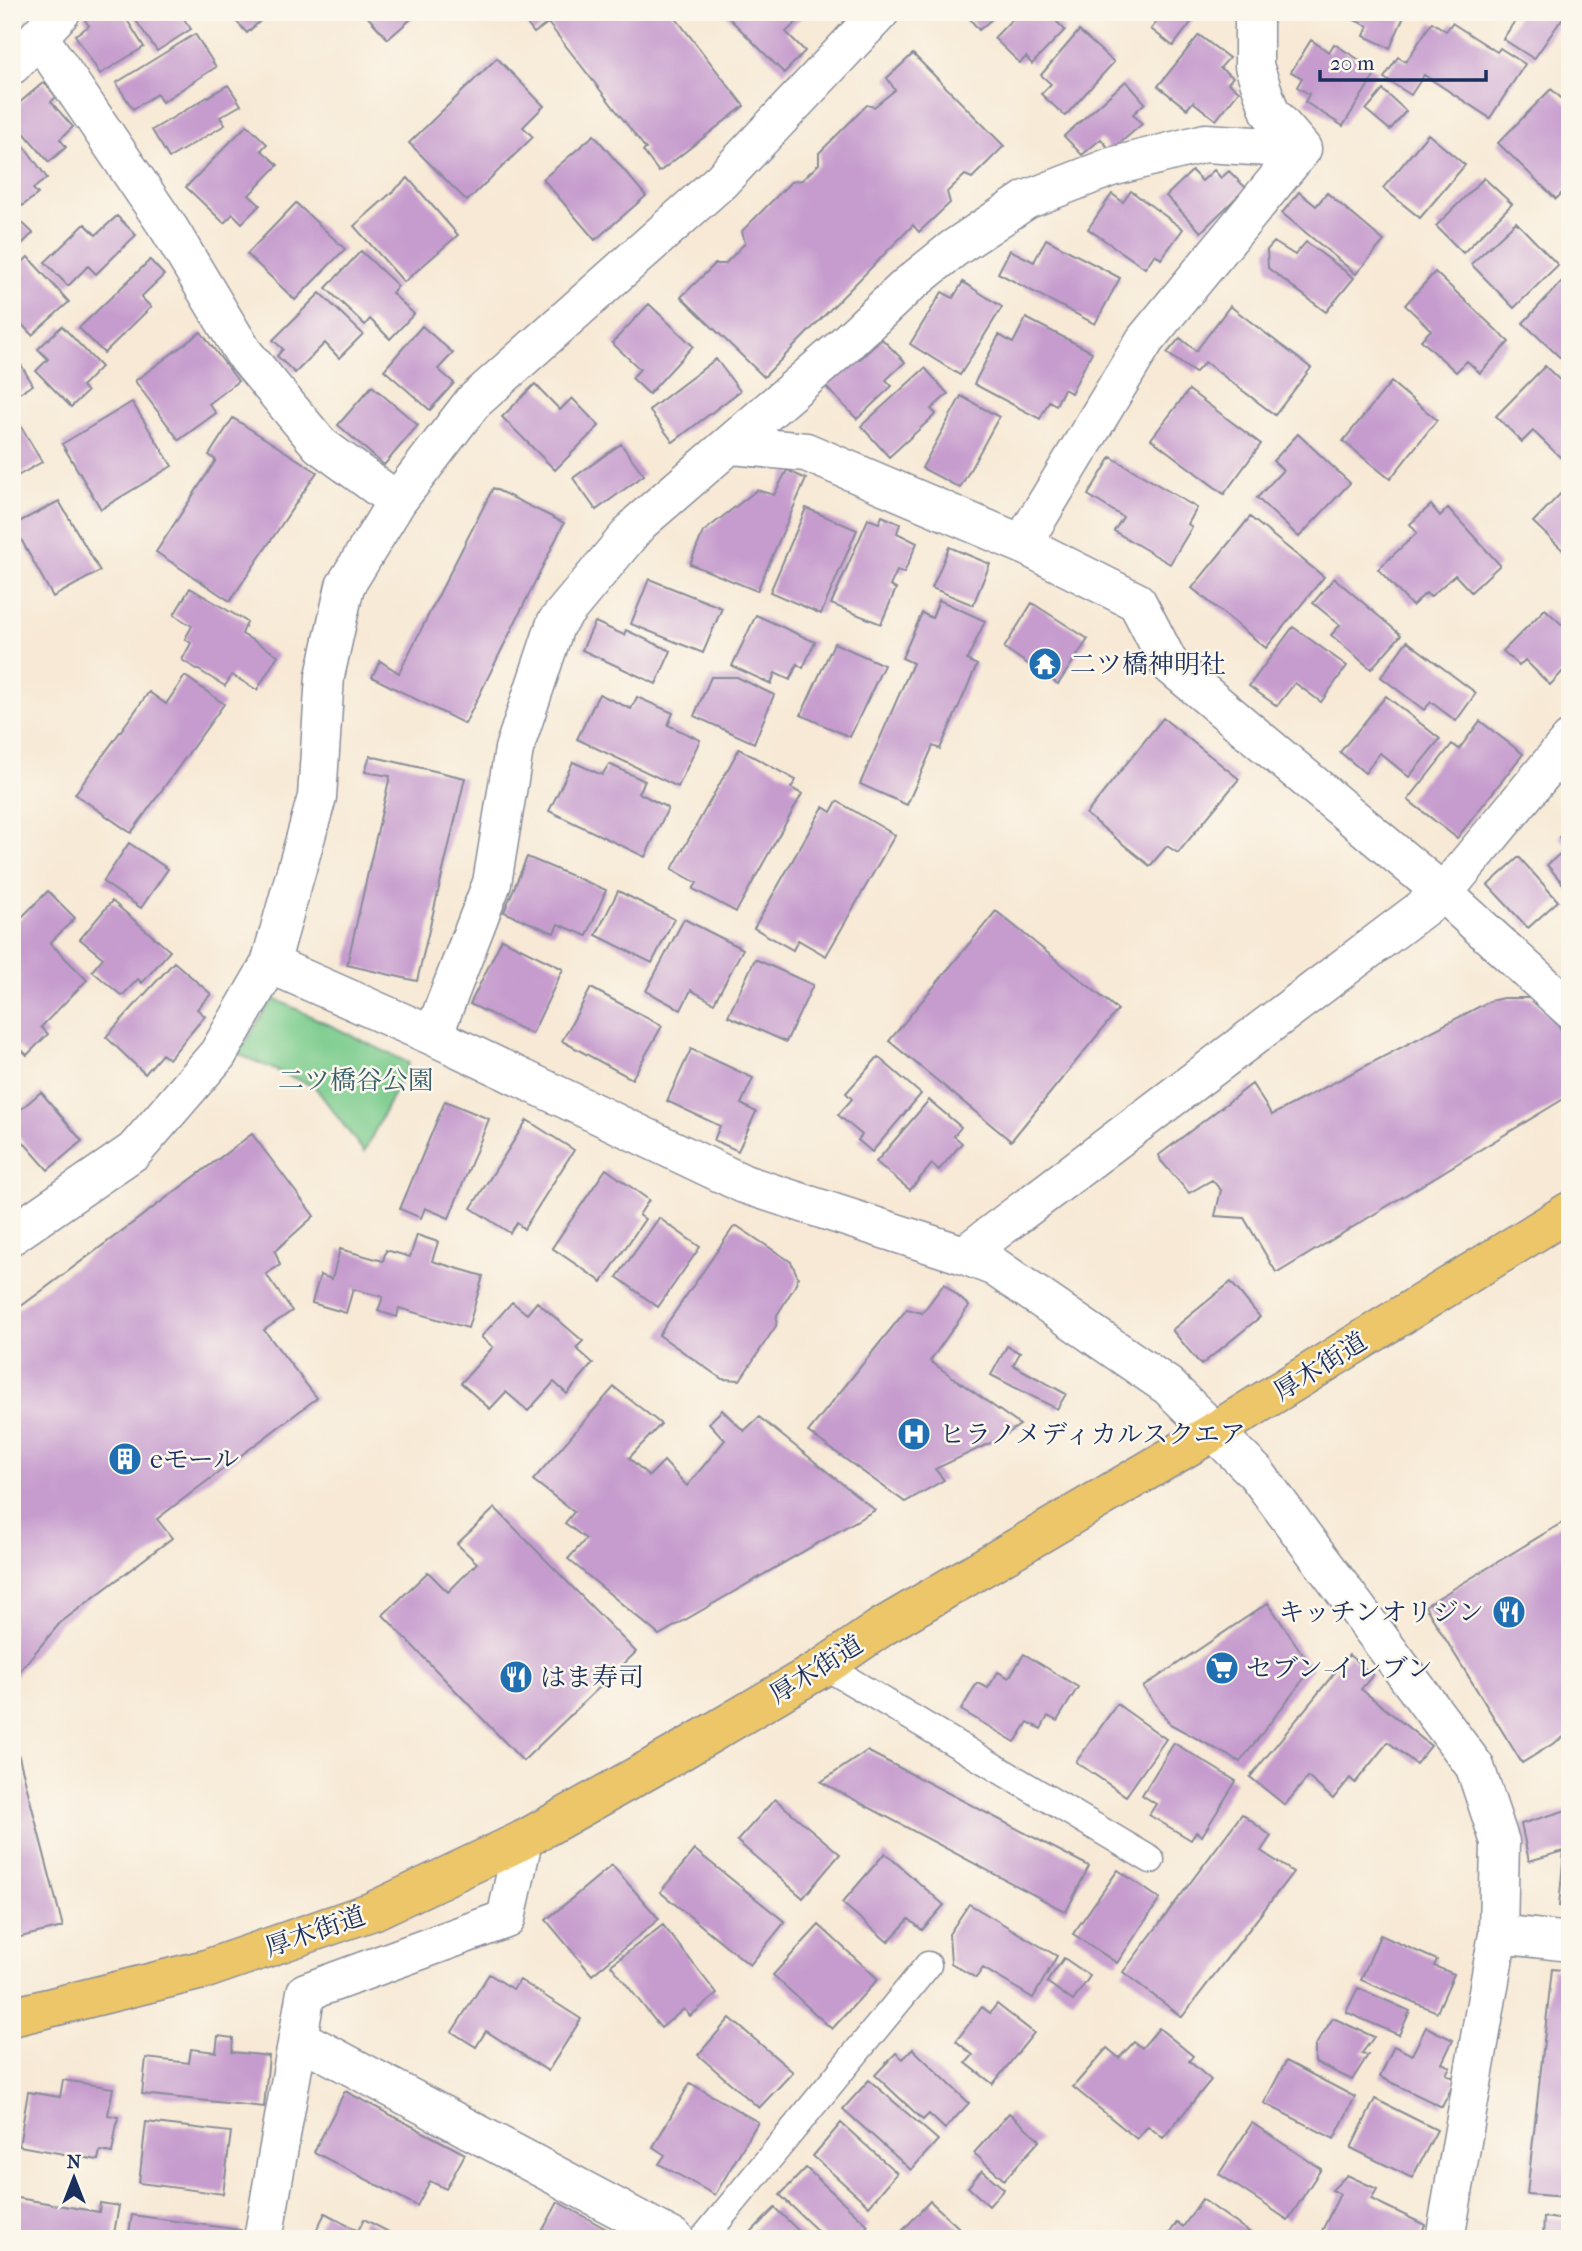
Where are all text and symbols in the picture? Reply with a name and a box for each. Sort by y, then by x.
scale bar [1320,38,1486,82]
text: 20 m [1330,51,1375,75]
temple icon: 二ツ橋神明社 [1026,645,1064,683]
place label: 二ツ橋神明社 [1070,649,1226,680]
park label: 二ツ橋谷公園 [278,1065,434,1096]
street label: 厚木街道 [1268,1326,1373,1407]
hospital icon: ヒラノメディカルスクエア [895,1415,933,1453]
place label: ヒラノメディカルスクエア [939,1419,1246,1450]
building icon: eモール [106,1440,144,1478]
place label: eモール [150,1444,239,1475]
restaurant icon: キッチンオリジン [1490,1593,1528,1631]
place label: キッチンオリジン [1278,1597,1484,1628]
street label: 厚木街道 [764,1629,869,1710]
supermarket icon: セブン-イレブン [1203,1649,1241,1687]
place label: セブン-イレブン [1246,1653,1433,1684]
restaurant icon: はま寿司 [497,1658,535,1696]
place label: はま寿司 [540,1662,644,1693]
street label: 厚木街道 [261,1900,369,1963]
north arrow [38,2142,108,2212]
text: N [67,2151,82,2173]

